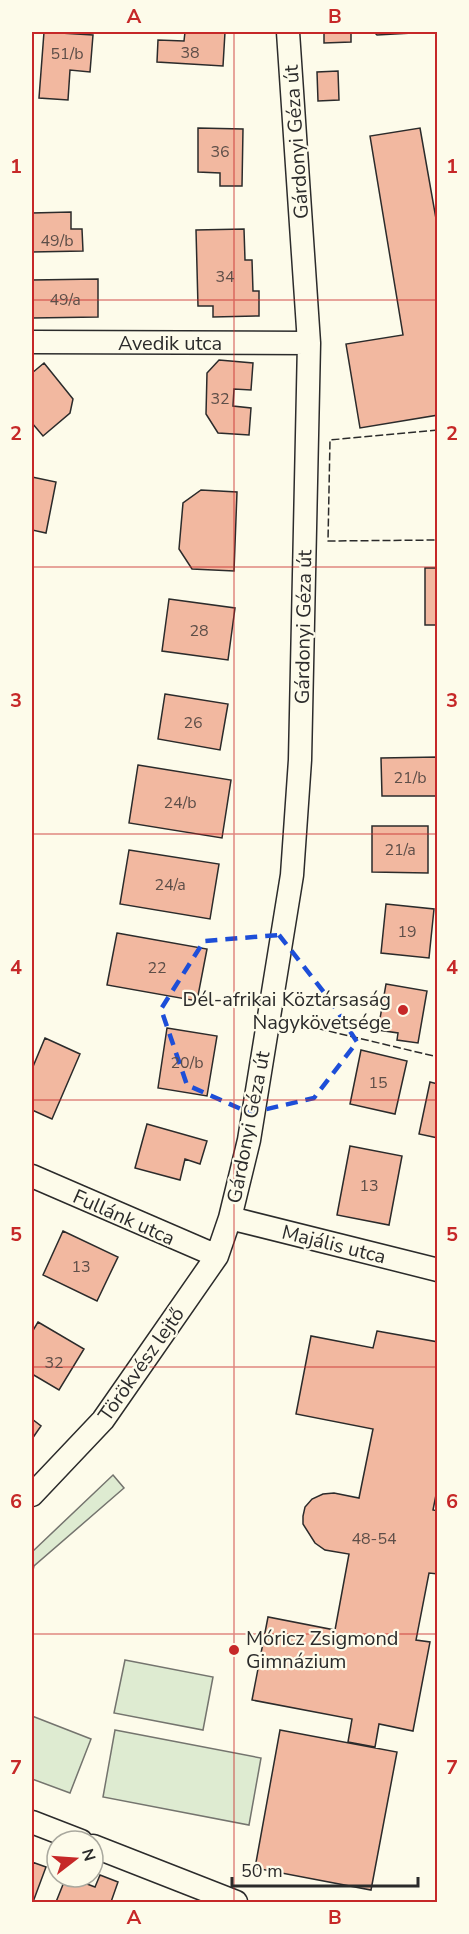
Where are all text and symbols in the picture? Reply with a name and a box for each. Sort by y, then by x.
text: A [127,3,142,30]
text: B [328,3,342,30]
house number: 38 [180,42,200,64]
house number: 51/b [50,43,84,65]
street label: Gárdonyi Géza út [278,63,315,220]
house number: 36 [210,141,230,163]
text: 1 [10,153,22,180]
text: 1 [446,153,458,180]
house number: 49/b [40,230,74,252]
house number: 34 [215,266,235,288]
house number: 49/a [49,289,81,311]
street label: Avedik utca [118,330,222,357]
house number: 32 [210,388,230,410]
text: 2 [10,420,22,447]
text: 2 [446,420,458,447]
street label: Gárdonyi Géza út [289,549,318,704]
house number: 28 [189,620,209,642]
text: 3 [10,687,22,714]
text: 3 [446,687,458,714]
house number: 26 [183,712,203,734]
house number: 21/b [393,767,427,789]
house number: 24/b [163,792,197,814]
house number: 21/a [384,839,416,861]
house number: 24/a [154,874,186,896]
house number: 19 [397,921,417,943]
text: 4 [10,954,22,981]
text: 4 [446,954,458,981]
house number: 22 [147,957,167,979]
place label: Dél-afrikai Köztársaság Nagykövetsége [183,986,391,1036]
marker: Dél-afrikai Köztársaság Nagykövetsége [396,1003,410,1017]
street label: Gárdonyi Géza út [220,1048,277,1206]
house number: 20/b [170,1052,204,1074]
house number: 15 [368,1072,388,1094]
house number: 13 [359,1175,379,1197]
street label: Fullánk utca [69,1183,179,1252]
street label: Majális utca [279,1219,389,1270]
text: 5 [10,1221,22,1248]
text: 5 [446,1221,458,1248]
house number: 13 [71,1256,91,1278]
street label: Törökvész lejtő [92,1302,191,1427]
house number: 32 [44,1352,64,1374]
text: 6 [10,1488,22,1515]
text: 6 [446,1488,458,1515]
house number: 48-54 [351,1528,397,1550]
place label: Móricz Zsigmond Gimnázium [246,1625,399,1675]
marker: Móricz Zsigmond Gimnázium [227,1643,241,1657]
text: 7 [10,1754,22,1781]
text: 7 [446,1754,458,1781]
north arrow [45,1829,105,1889]
text: N [76,1846,101,1864]
scale bar [232,1850,418,1888]
text: 50 m [241,1859,283,1883]
text: A [127,1904,142,1931]
text: B [328,1904,342,1931]

